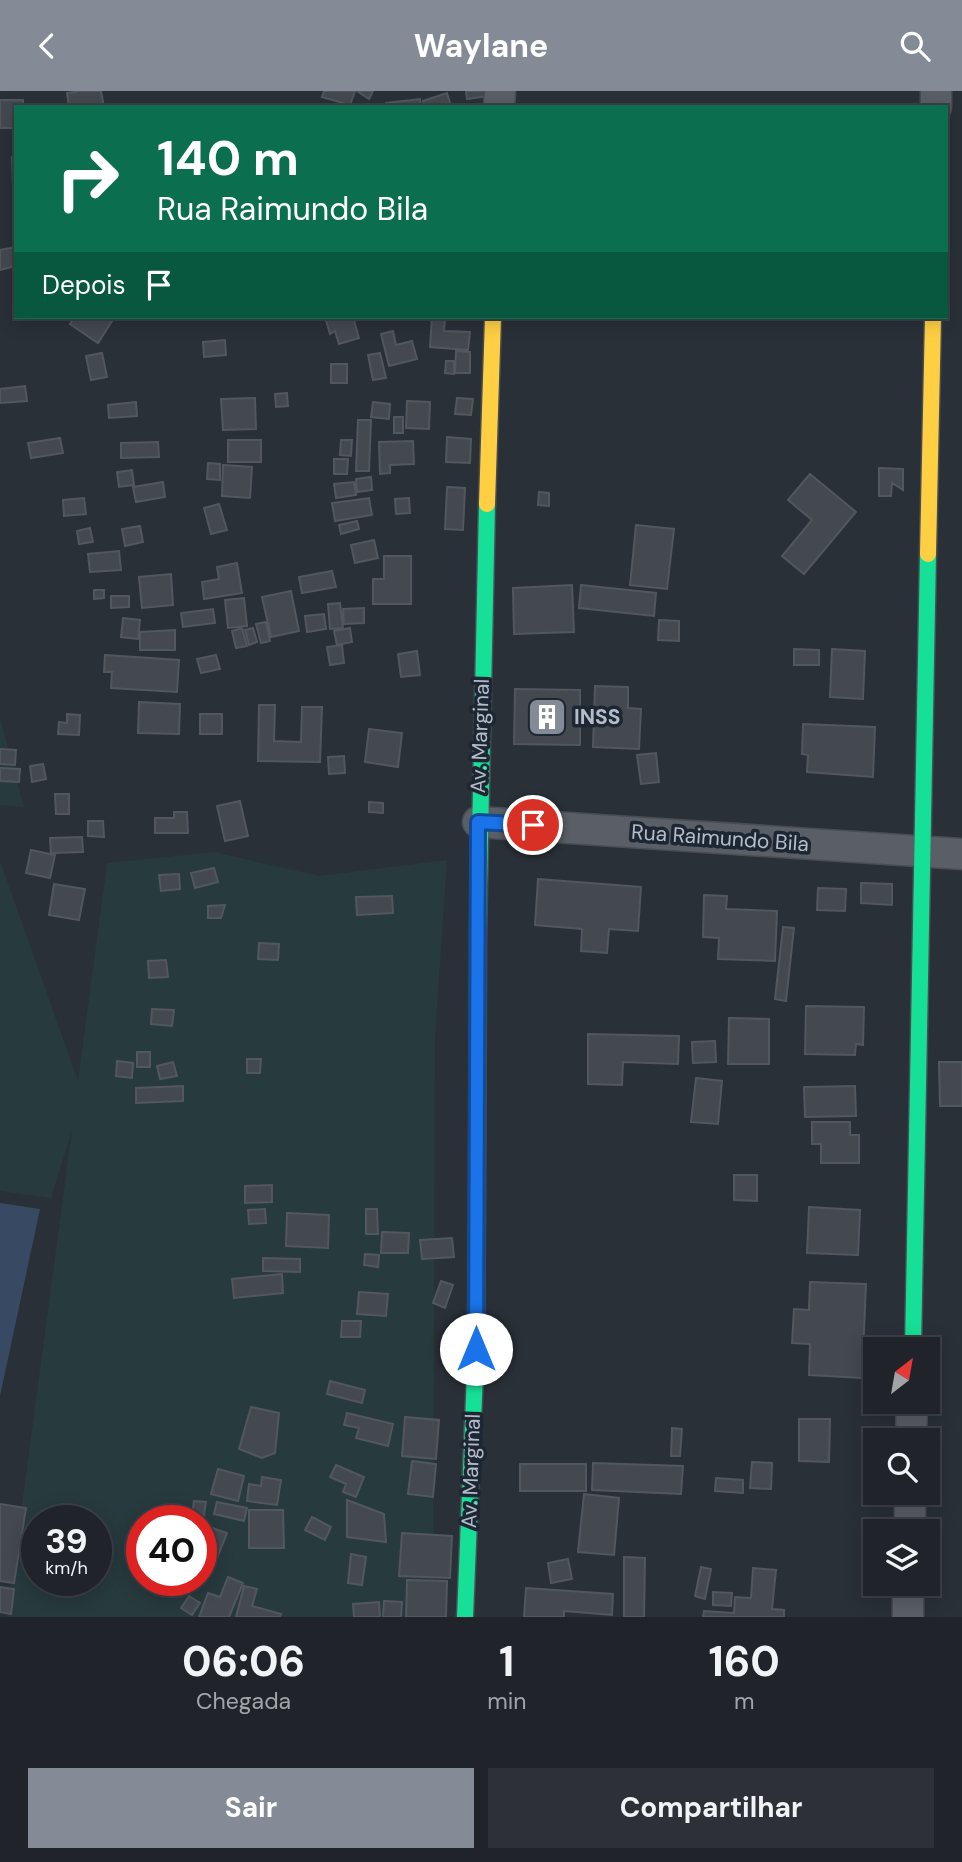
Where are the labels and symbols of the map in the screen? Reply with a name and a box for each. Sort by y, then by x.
street label: Av. Marginal [464,678,496,794]
building icon: INSS [526,696,568,738]
place label: INSS [574,703,620,731]
pin [503,795,563,855]
street label: Rua Raimundo Bila [630,818,810,858]
position arrow [439,1312,513,1386]
north arrow [863,1337,940,1414]
street label: Av. Marginal [455,1413,487,1529]
speed limit sign: 40 [126,1505,217,1596]

